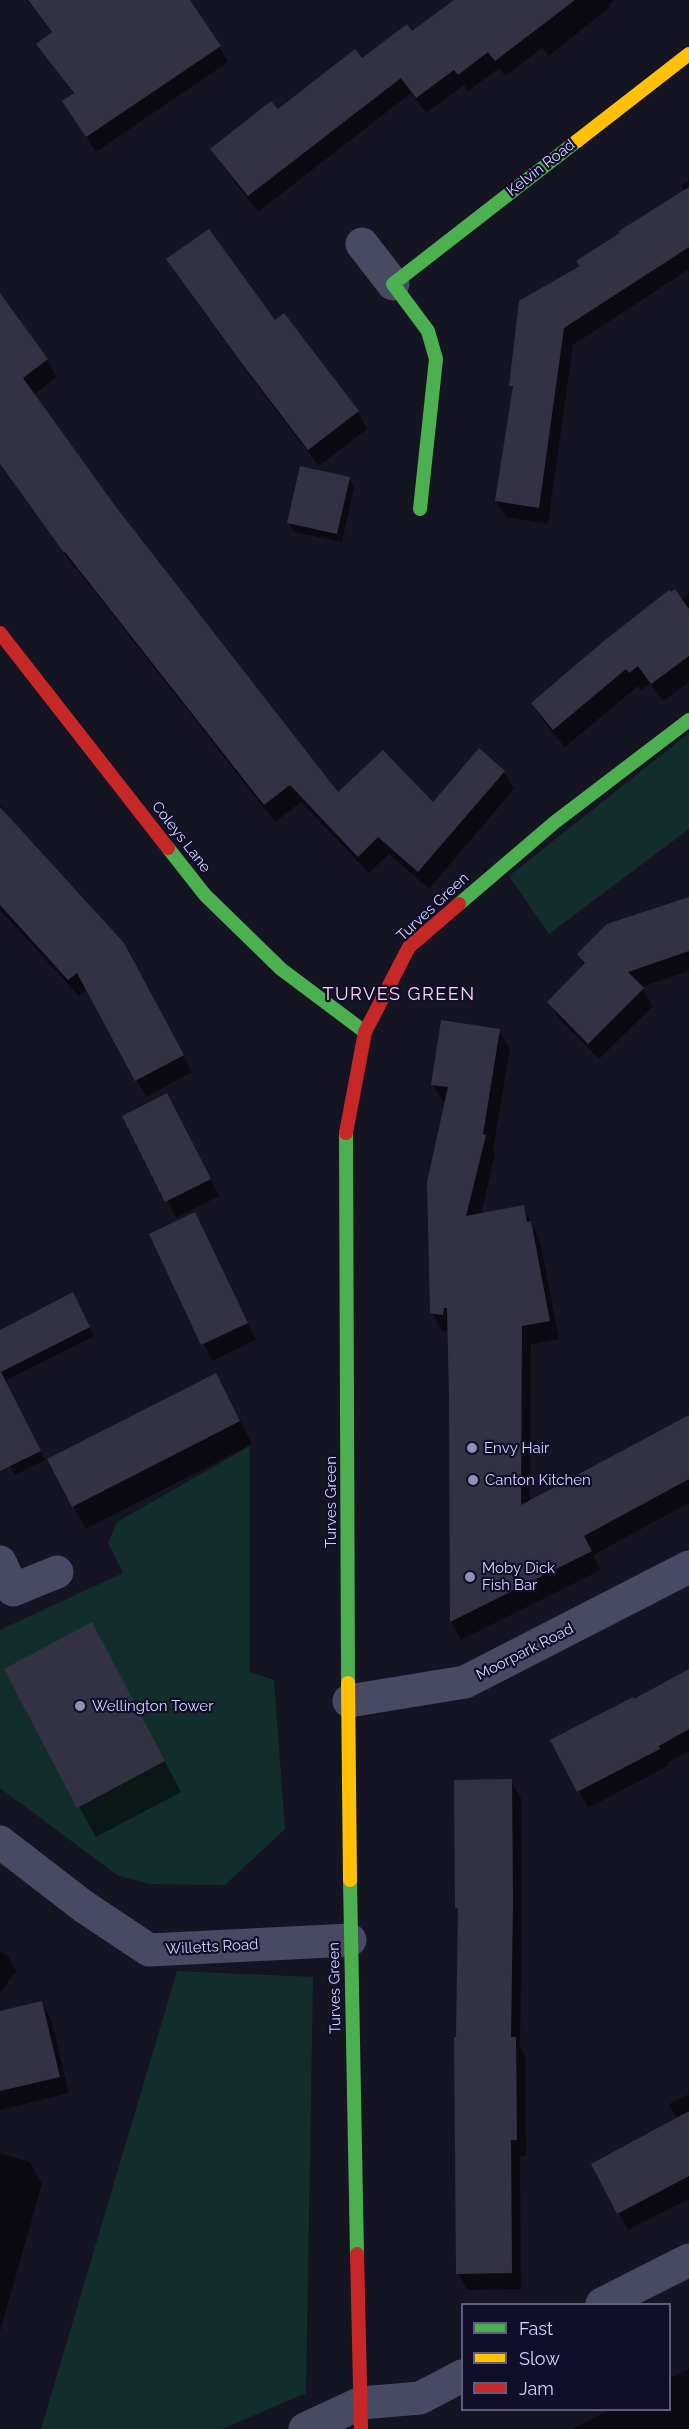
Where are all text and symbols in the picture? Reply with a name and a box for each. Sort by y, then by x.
street label: Kelvin Road [503,136,579,200]
street label: Coleys Lane [148,798,214,876]
street label: Turves Green [393,869,473,945]
district label: TURVES GREEN [322,984,476,1006]
place label: Envy Hair [484,1439,549,1457]
marker: Envy Hair [465,1441,479,1455]
street label: Turves Green [322,1456,340,1548]
place label: Canton Kitchen [485,1471,591,1489]
marker: Canton Kitchen [466,1473,480,1487]
place label: Moby Dick Fish Bar [482,1559,555,1594]
marker: Moby Dick Fish Bar [463,1570,477,1584]
street label: Moorpark Road [473,1620,577,1684]
place label: Wellington Tower [92,1697,213,1715]
marker: Wellington Tower [73,1699,87,1713]
street label: Willetts Road [165,1936,259,1958]
street label: Turves Green [325,1942,345,2034]
legend [461,2303,671,2411]
text: Fast [519,2318,553,2339]
text: Slow [519,2348,560,2369]
text: Jam [519,2378,554,2399]

